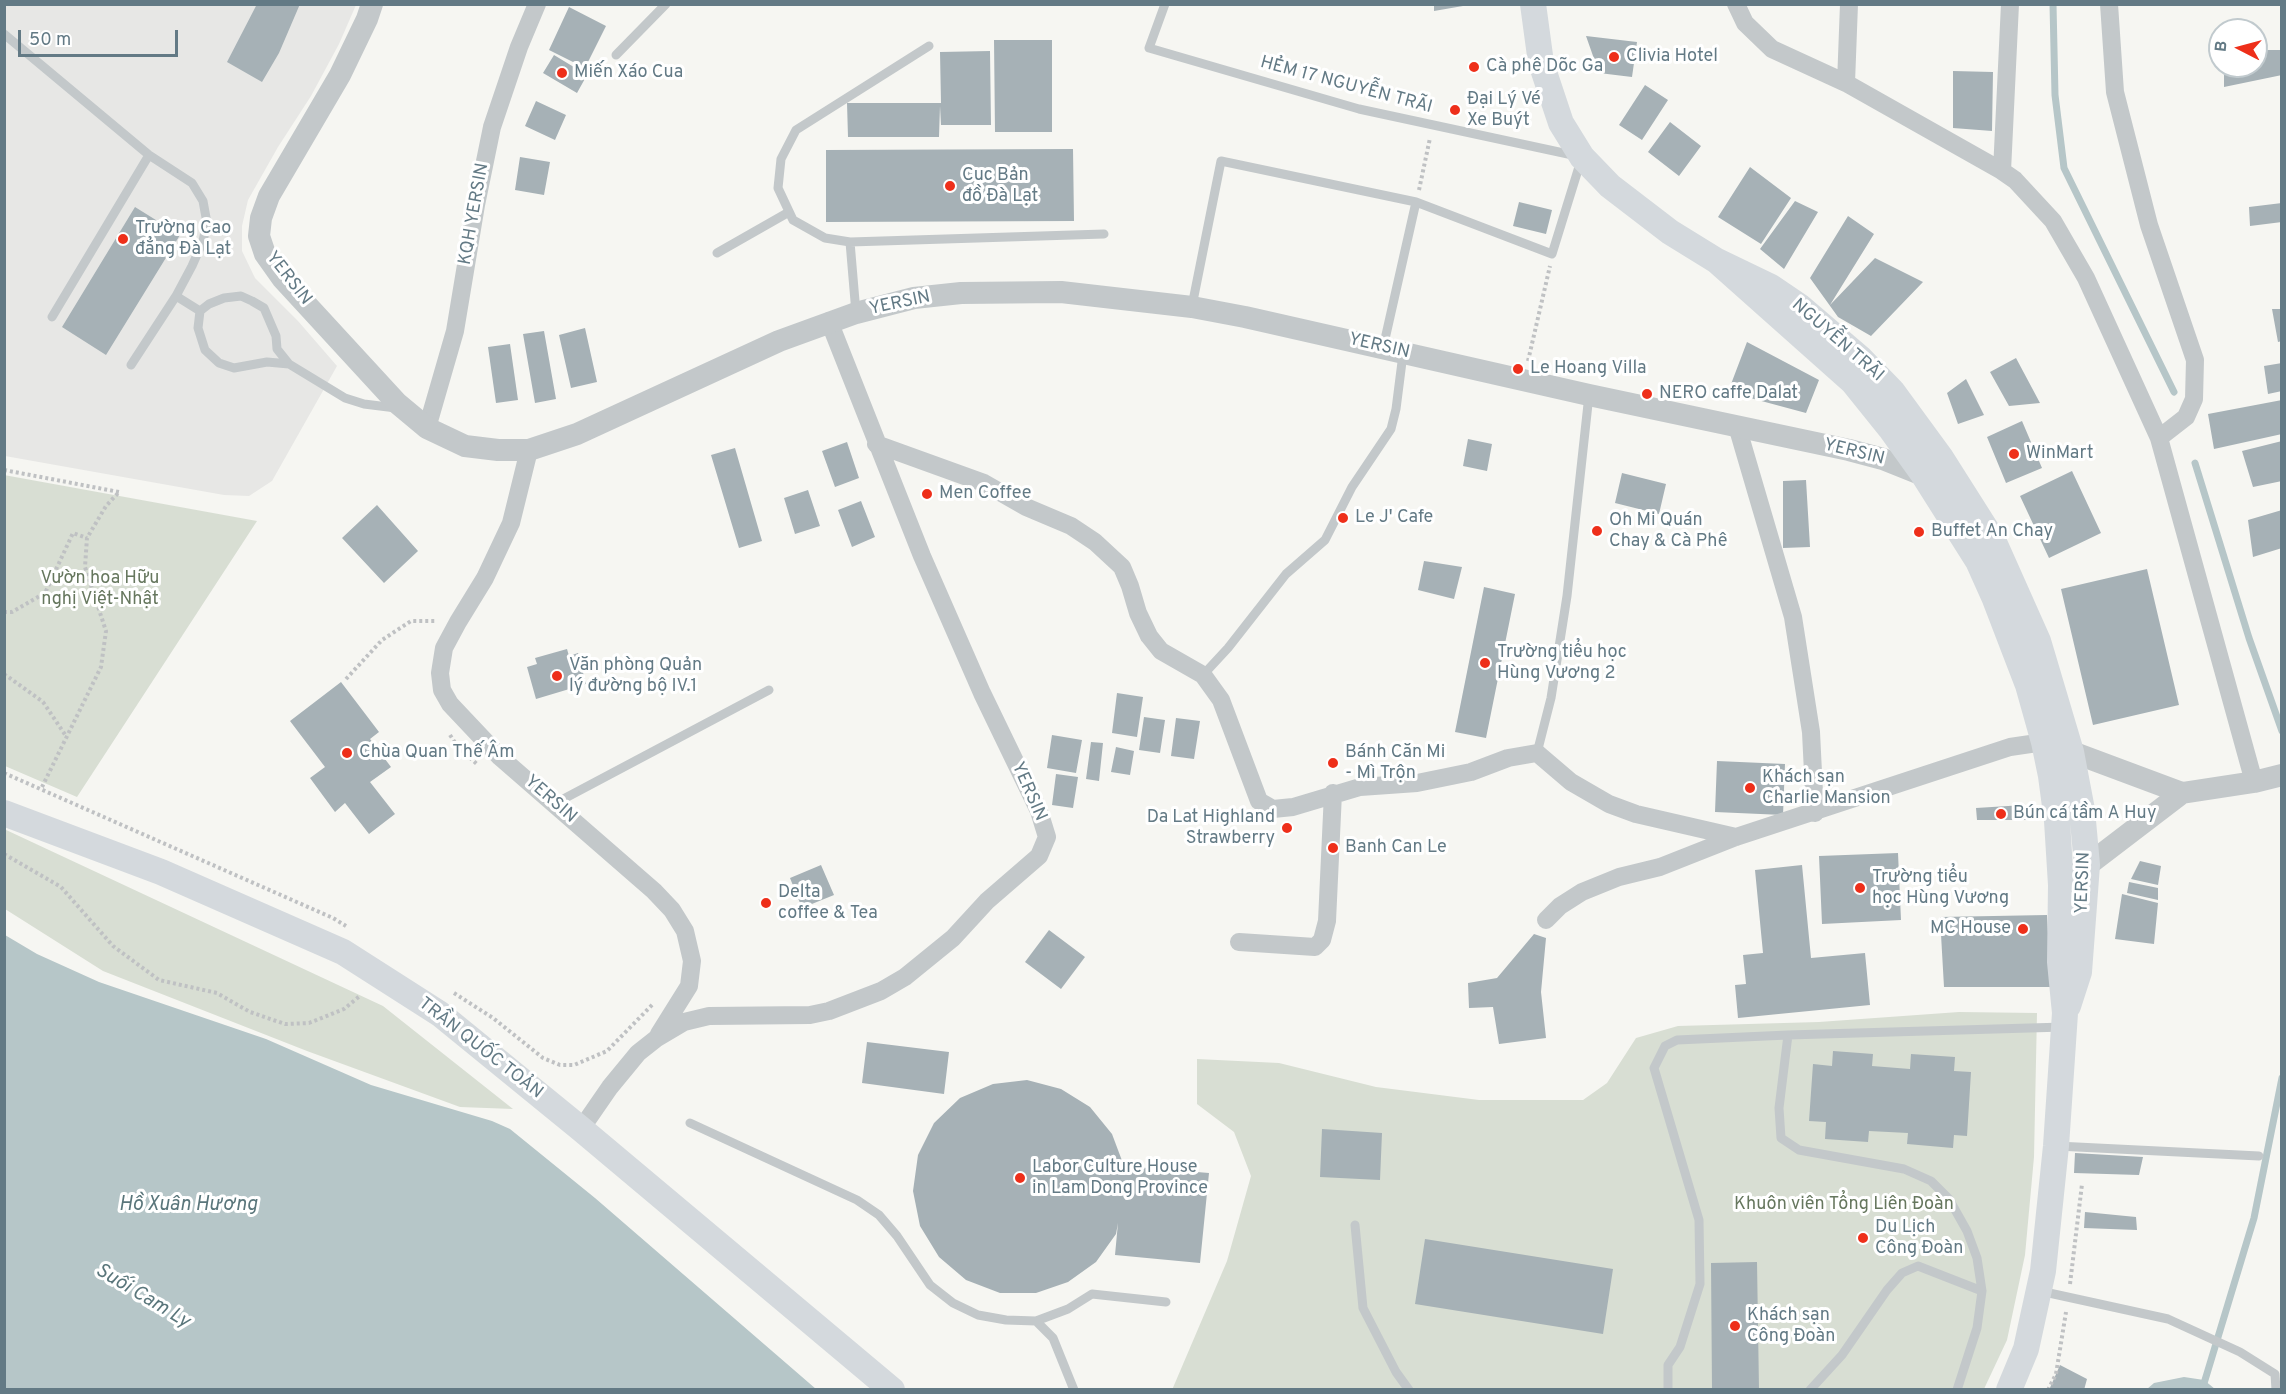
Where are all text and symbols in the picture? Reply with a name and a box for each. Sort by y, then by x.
scale bar [21,18,182,56]
north arrow [2208,18,2268,78]
text: 50 m [29,29,71,52]
text: B [2212,40,2233,53]
place label: Clivia Hotel [1626,46,1718,68]
marker: Clivia Hotel [1607,50,1621,64]
street label: HẺM 17 NGUYỄN TRÃI [1258,53,1434,119]
place label: Cà phê Dõc Ga [1486,56,1603,78]
marker: Cà phê Dõc Ga [1467,60,1481,74]
place label: Miến Xáo Cua [574,62,683,84]
marker: Miến Xáo Cua [555,66,569,80]
place label: Đại Lý Vé Xe Buýt [1467,89,1541,132]
marker: Đại Lý Vé Xe Buýt [1448,103,1462,117]
street label: KQH YERSIN [455,161,495,267]
place label: Cục Bản đồ Đà Lạt [962,165,1038,207]
marker: Cục Bản đồ Đà Lạt [943,179,957,193]
place label: Trường Cao đẳng Đà Lạt [135,218,231,260]
marker: Trường Cao đẳng Đà Lạt [116,232,130,246]
street label: YERSIN [260,248,316,310]
street label: YERSIN [867,287,933,321]
street label: NGUYỄN TRÃI [1786,295,1888,387]
street label: YERSIN [1346,329,1412,365]
place label: Le Hoang Villa [1530,358,1647,380]
marker: Le Hoang Villa [1511,362,1525,376]
place label: NERO caffe Dalat [1659,383,1798,405]
marker: NERO caffe Dalat [1640,387,1654,401]
street label: YERSIN [1821,435,1887,471]
place label: WinMart [2026,443,2094,465]
marker: WinMart [2007,447,2021,461]
place label: Men Coffee [939,483,1031,505]
marker: Men Coffee [920,487,934,501]
place label: Le J' Cafe [1355,507,1433,529]
place label: Oh Mi Quán Chay & Cà Phê [1609,510,1727,552]
marker: Le J' Cafe [1336,511,1350,525]
place label: Buffet An Chay [1931,521,2053,543]
marker: Oh Mi Quán Chay & Cà Phê [1590,524,1604,538]
marker: Buffet An Chay [1912,525,1926,539]
park label: Vườn hoa Hữu nghị Việt-Nhật [41,568,159,610]
place label: Trường tiểu học Hùng Vương 2 [1497,642,1627,684]
place label: Văn phòng Quản lý đường bộ IV.1 [569,655,702,698]
marker: Trường tiểu học Hùng Vương 2 [1478,656,1492,670]
marker: Văn phòng Quản lý đường bộ IV.1 [550,669,564,683]
place label: Chùa Quan Thế Âm [359,742,515,764]
place label: Bánh Căn Mi - Mì Trộn [1345,742,1445,784]
marker: Chùa Quan Thế Âm [340,746,354,760]
marker: Bánh Căn Mi - Mì Trộn [1326,756,1340,770]
street label: YERSIN [1006,759,1050,825]
place label: Khách sạn Charlie Mansion [1762,767,1891,810]
street label: YERSIN [520,771,580,829]
marker: Khách sạn Charlie Mansion [1743,781,1757,795]
place label: Bún cá tầm A Huy [2013,803,2156,825]
place label: Da Lat Highland Strawberry [1147,807,1275,850]
marker: Bún cá tầm A Huy [1994,807,2008,821]
marker: Da Lat Highland Strawberry [1280,821,1294,835]
place label: Banh Can Le [1345,837,1447,859]
marker: Banh Can Le [1326,841,1340,855]
street label: YERSIN [2072,852,2096,914]
place label: Trường tiểu học Hùng Vương [1872,867,2009,910]
marker: Trường tiểu học Hùng Vương [1853,881,1867,895]
place label: Delta coffee & Tea [778,882,878,924]
marker: Delta coffee & Tea [759,896,773,910]
place label: MC House [1930,918,2011,940]
marker: MC House [2016,922,2030,936]
street label: TRẦN QUỐC TOẢN [413,994,547,1104]
place label: Labor Culture House in Lam Dong Province [1032,1157,1208,1200]
marker: Labor Culture House in Lam Dong Province [1013,1171,1027,1185]
water label: Hồ Xuân Hương [119,1194,257,1218]
park label: Khuôn viên Tổng Liên Đoàn [1734,1194,1954,1216]
place label: Du Lịch Công Đoàn [1875,1217,1963,1260]
marker: Du Lịch Công Đoàn [1856,1231,1870,1245]
water label: Suối Cam Ly [90,1259,194,1335]
place label: Khách sạn Công Đoàn [1747,1305,1835,1348]
marker: Khách sạn Công Đoàn [1728,1319,1742,1333]

